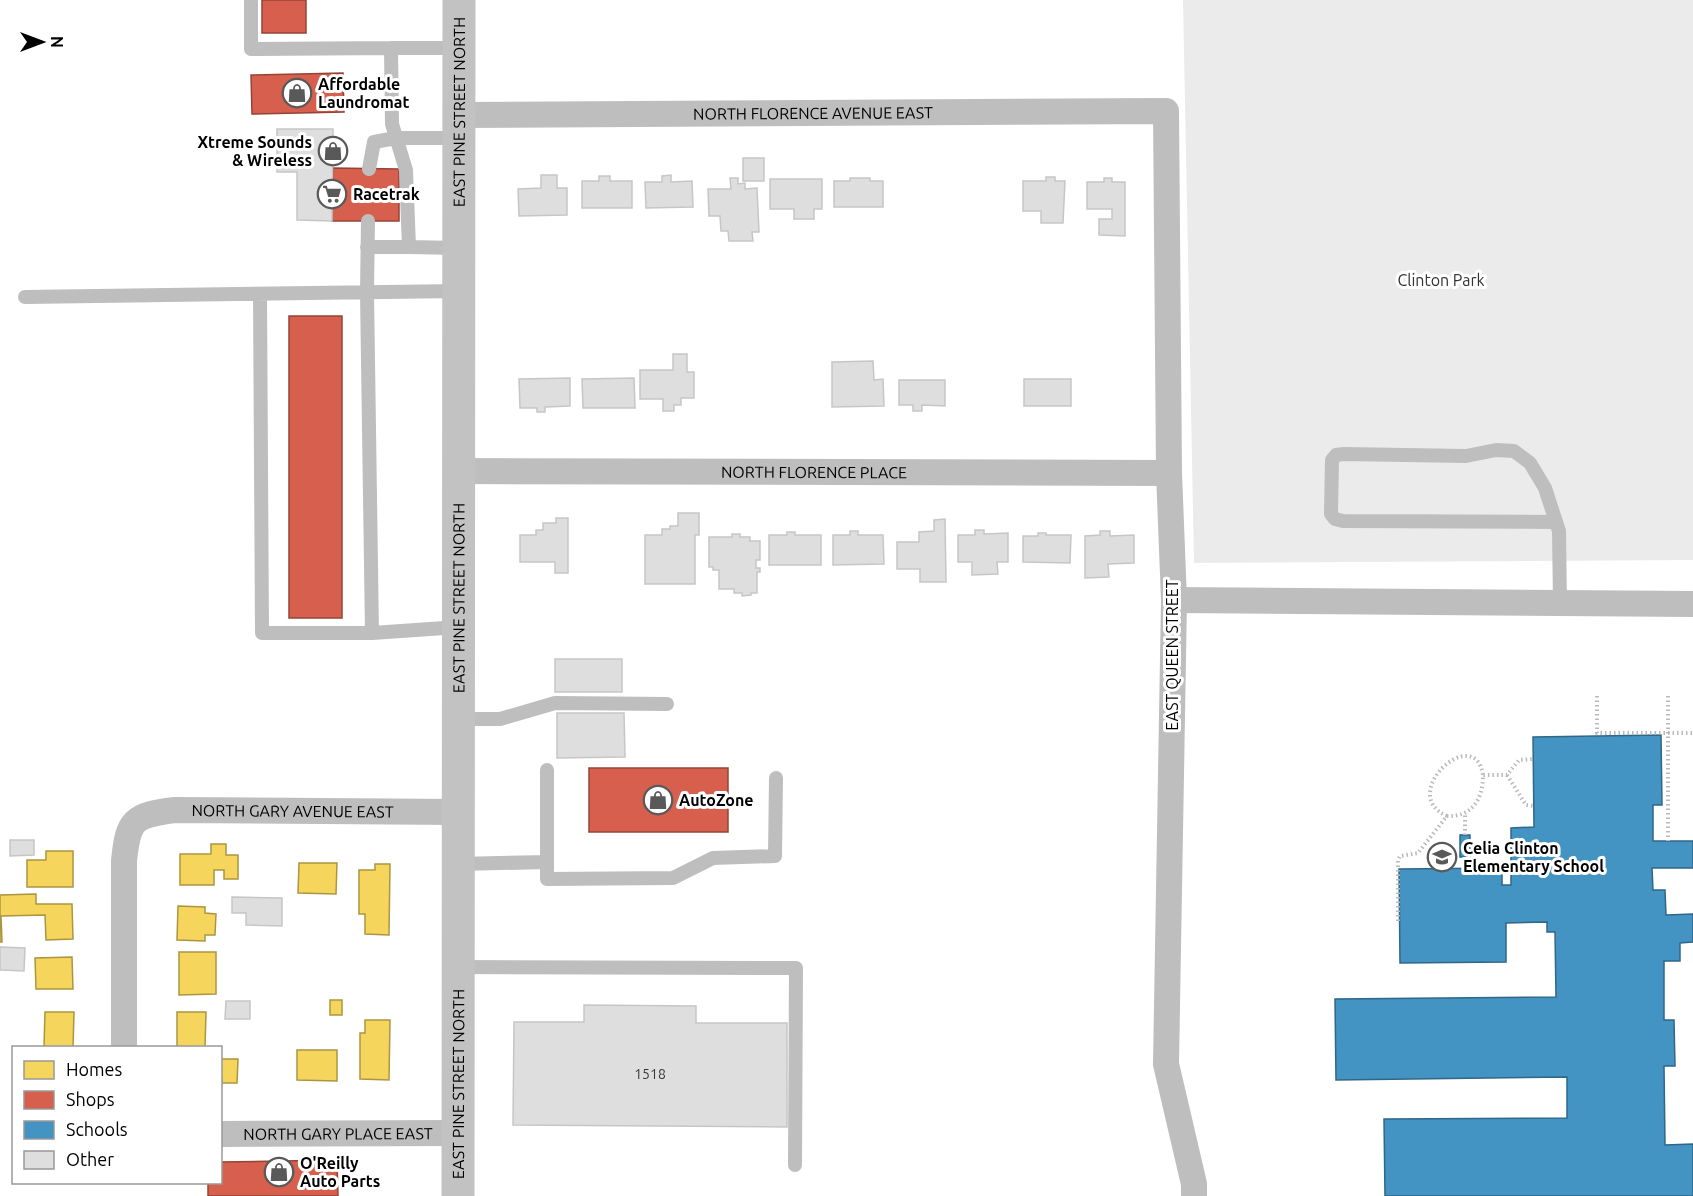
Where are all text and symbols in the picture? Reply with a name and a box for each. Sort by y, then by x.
north arrow [12,12,72,72]
street label: EAST PINE STREET NORTH [450,17,468,207]
text: N [48,36,66,48]
place label: Affordable Laundromat [318,75,410,111]
shop icon: Affordable Laundromat [281,77,313,109]
street label: NORTH FLORENCE AVENUE EAST [693,103,933,123]
place label: Xtreme Sounds & Wireless [197,133,312,169]
shop icon: Xtreme Sounds & Wireless [317,135,349,167]
supermarket icon: Racetrak [316,178,348,210]
place label: Racetrak [353,185,420,203]
park label: Clinton Park [1397,271,1485,289]
street label: NORTH FLORENCE PLACE [721,463,907,481]
street label: EAST PINE STREET NORTH [449,503,468,693]
street label: EAST QUEEN STREET [1163,579,1181,731]
shop icon: AutoZone [642,784,674,816]
place label: AutoZone [679,791,754,809]
street label: NORTH GARY AVENUE EAST [191,801,394,821]
place label: Celia Clinton Elementary School [1463,839,1604,875]
school or university icon: Celia Clinton Elementary School [1426,841,1458,873]
street label: EAST PINE STREET NORTH [449,989,467,1179]
legend [12,1046,222,1184]
text: Homes [66,1059,123,1079]
house number: 1518 [634,1066,666,1082]
text: Shops [66,1089,115,1109]
text: Schools [66,1119,128,1139]
street label: NORTH GARY PLACE EAST [243,1124,433,1143]
text: Other [66,1149,114,1169]
place label: O'Reilly Auto Parts [300,1154,380,1190]
shop icon: O'Reilly Auto Parts [263,1156,295,1188]

